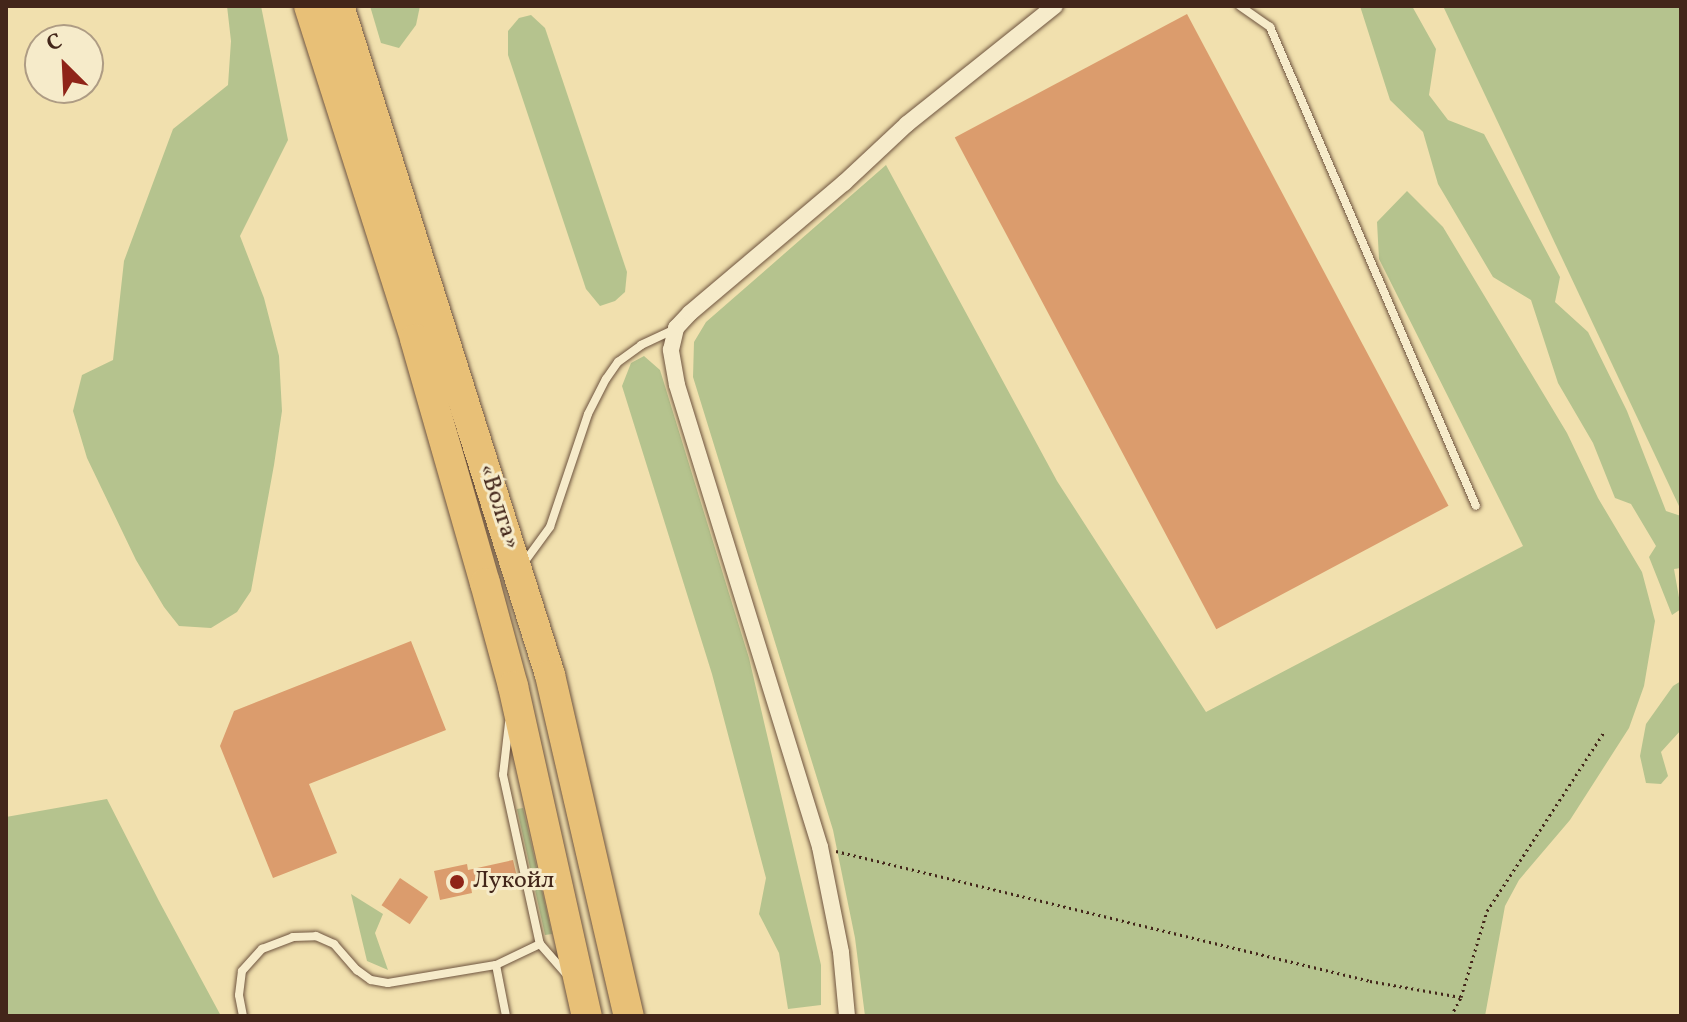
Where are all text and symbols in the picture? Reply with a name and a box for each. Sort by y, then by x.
north arrow [24,24,104,104]
text: С [42,26,68,60]
street label: «Волга» [471,461,525,553]
place label: Лукойл [473,868,554,896]
marker: Лукойл [448,873,466,891]

